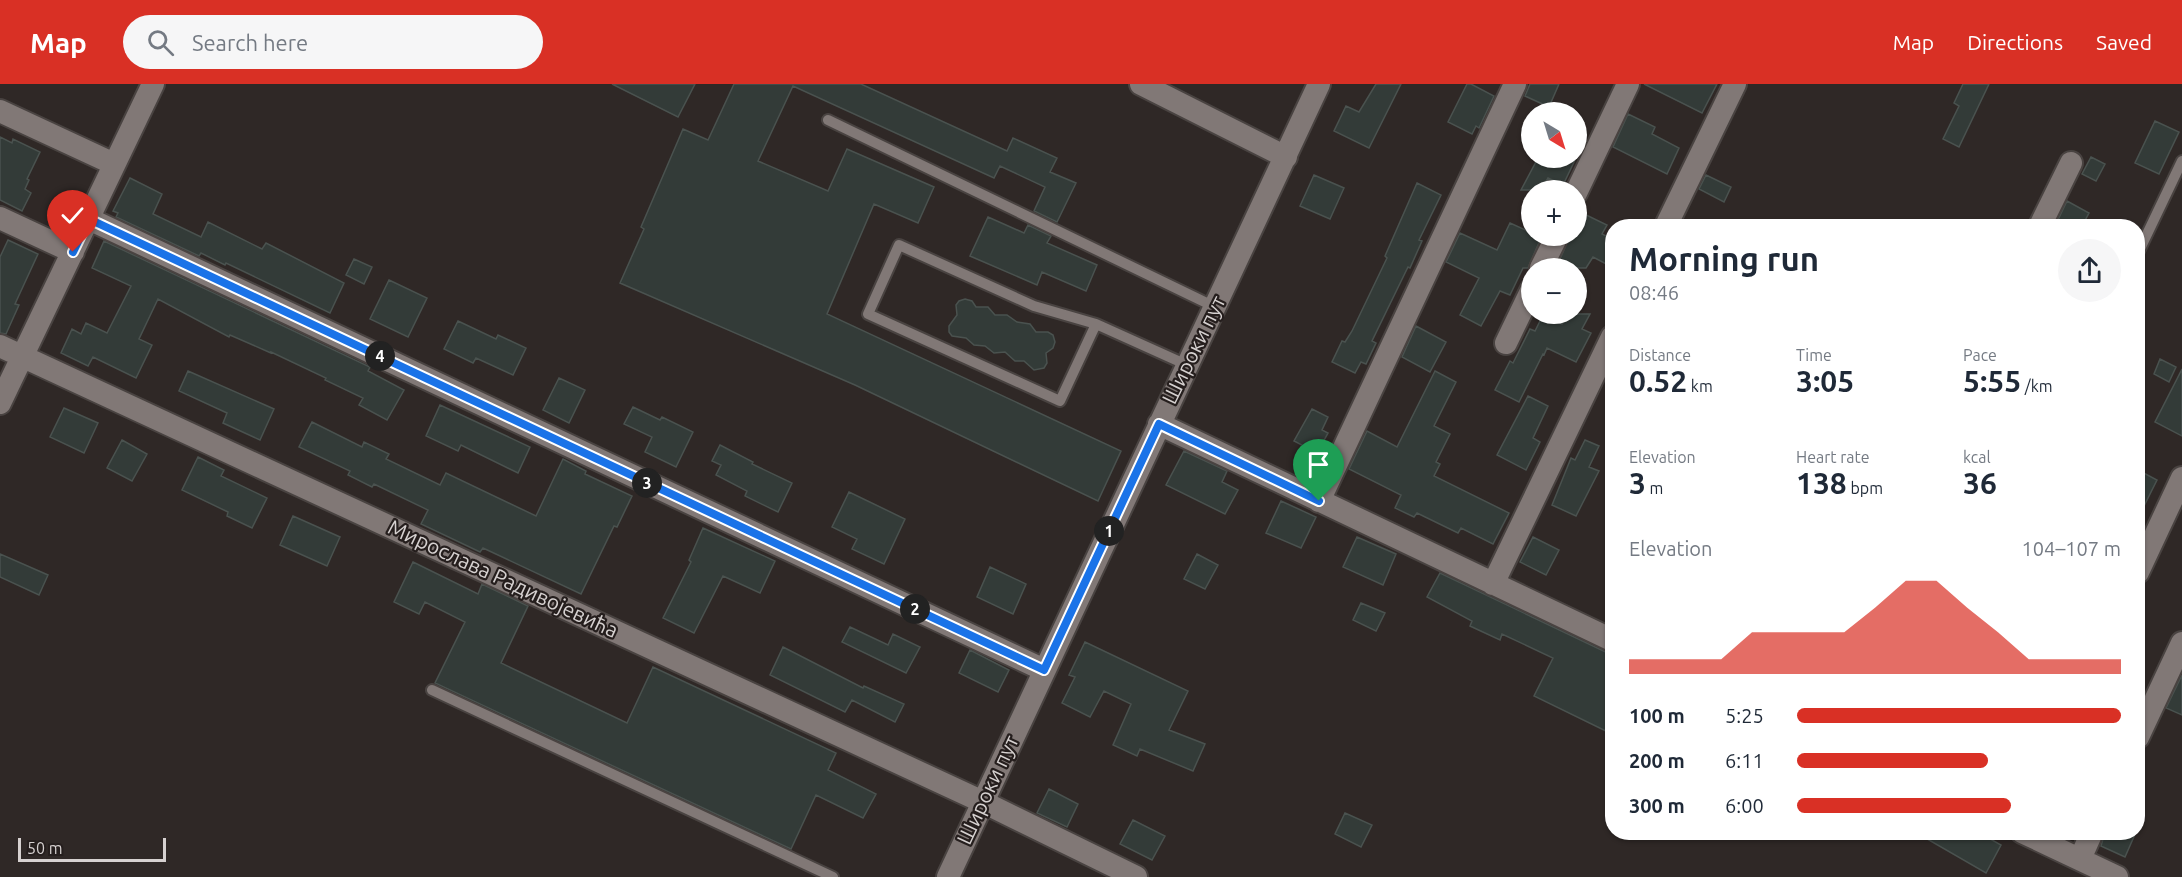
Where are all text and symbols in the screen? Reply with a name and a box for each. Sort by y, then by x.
search box [123,15,543,69]
icon: search [144,26,177,59]
text: Map [30,27,87,58]
text: Search here [192,30,308,55]
text: Map [1893,30,1934,54]
text: Directions [1967,30,2063,54]
text: Saved [2096,30,2152,54]
north arrow [1521,102,1587,168]
map controls [1521,102,1587,324]
button: + [1521,180,1587,246]
pin [47,190,98,252]
icon: check [56,199,89,232]
button: share [2058,239,2121,302]
text: Morning run [1629,240,1819,277]
button: − [1521,258,1587,324]
text: 08:46 [1629,281,1679,304]
street label: Широки пут [1157,291,1230,408]
pin: 4 [365,341,395,371]
text: Distance [1629,346,1691,364]
text: Time [1796,346,1832,364]
text: Pace [1963,346,1997,364]
text: 4 [375,347,385,365]
text: 0.52 [1629,364,1687,398]
text: 3:05 [1796,364,1854,398]
text: 5:55 [1963,364,2021,398]
text: km [1687,377,1713,395]
text: /km [2021,377,2053,395]
pin [1293,439,1344,501]
icon: arrive [1302,448,1335,481]
text: Elevation [1629,448,1696,466]
text: Heart rate [1796,448,1870,466]
text: kcal [1963,448,1991,466]
text: 3 [1629,466,1646,500]
text: 138 [1796,466,1847,500]
text: 36 [1963,466,1997,500]
pin: 3 [632,468,662,498]
text: 3 [642,474,652,492]
text: m [1646,479,1663,497]
text: bpm [1847,479,1883,497]
street label: Мирослава Радивојевића [385,514,622,642]
pin: 1 [1094,516,1124,546]
text: 1 [1104,522,1114,540]
text: Elevation [1629,537,1712,560]
text: 104–107 m [2022,537,2121,560]
pin: 2 [900,594,930,624]
text: 2 [910,600,920,618]
text: 100 m [1629,704,1685,727]
text: 5:25 [1725,704,1764,727]
street label: Широки пут [951,731,1023,848]
text: 200 m [1629,749,1685,772]
text: 6:11 [1725,749,1764,772]
text: 300 m [1629,794,1685,817]
text: 6:00 [1725,794,1764,817]
scale bar [18,835,166,862]
text: 50 m [27,839,63,857]

